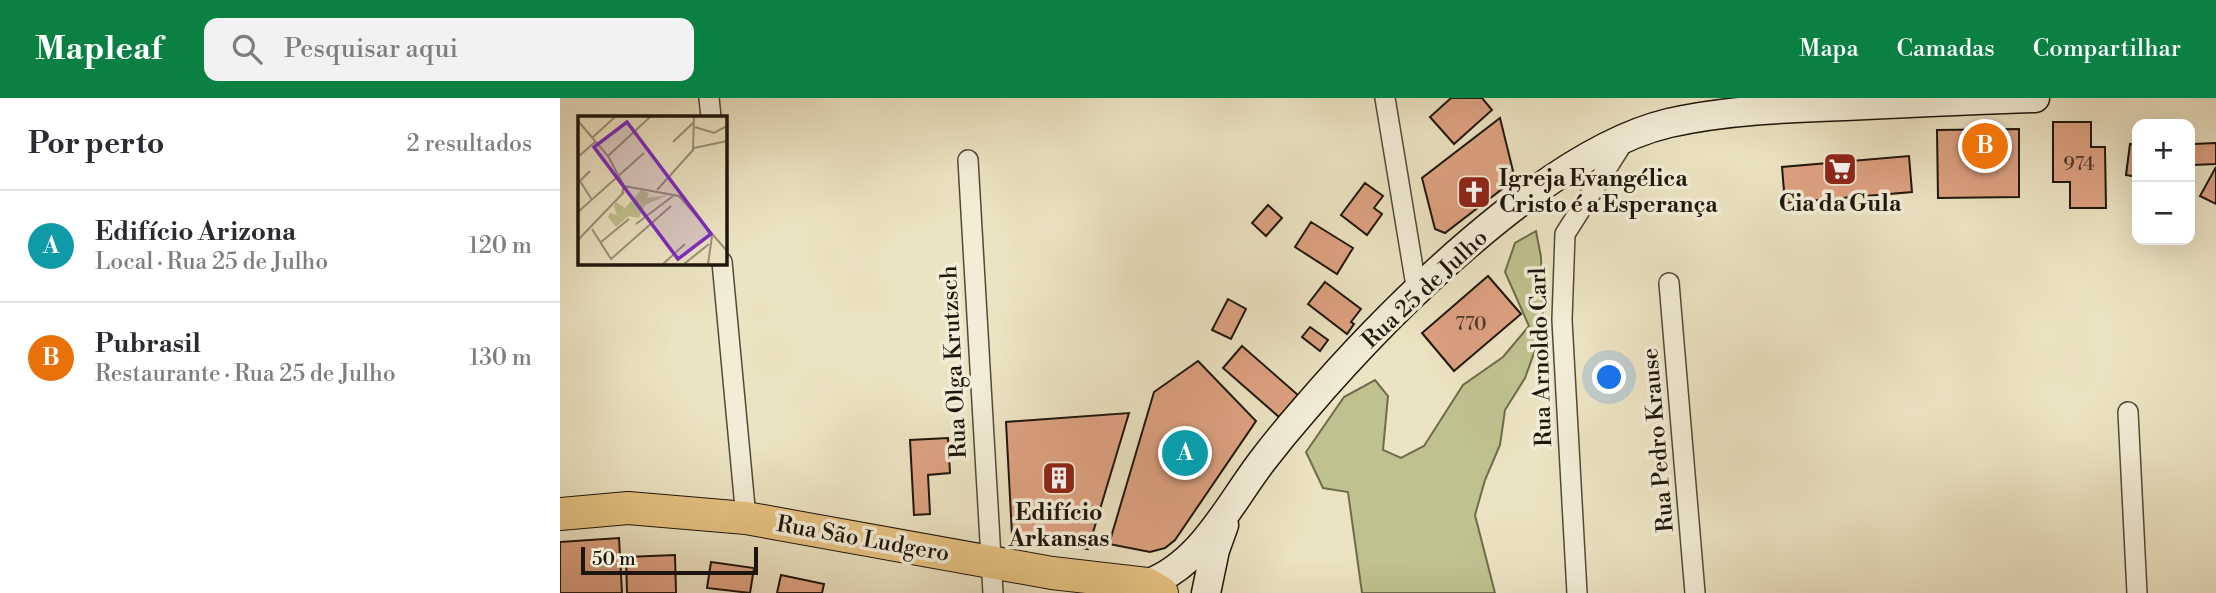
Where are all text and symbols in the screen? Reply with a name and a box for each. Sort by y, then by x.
search box [204,18,694,81]
text: Mapleaf [35,29,162,70]
icon: search [228,30,266,68]
text: Pesquisar aqui [284,33,458,65]
text: Mapa [1799,34,1859,64]
text: Camadas [1897,34,1995,64]
text: Compartilhar [2033,34,2181,64]
inset map [578,116,726,264]
map controls [2132,119,2195,245]
button: + [2132,119,2195,182]
pin: B [1962,120,2008,172]
text: Por perto [28,125,164,163]
text: 2 resultados [407,130,532,158]
supermarket icon: Cia da Gula [1821,150,1859,188]
house number: 974 [2063,152,2095,176]
place label: Igreja Evangélica Cristo é a Esperança [1499,165,1718,219]
church icon: Igreja Evangélica Cristo é a Esperança [1455,173,1493,211]
button: − [2132,182,2195,245]
place label: Cia da Gula [1779,190,1902,218]
text: Edifício Arizona [95,216,296,248]
street label: Rua 25 de Julho [1356,224,1494,354]
text: A [43,232,59,260]
text: 120 m [468,232,532,260]
text: Local · Rua 25 de Julho [95,248,328,276]
street label: Rua Olga Krutzsch [935,264,973,459]
street label: Rua Arnoldo Carl [1524,267,1558,447]
house number: 770 [1455,312,1487,336]
text: Pubrasil [95,328,201,360]
text: B [42,344,60,372]
text: 130 m [469,344,532,372]
street label: Rua Pedro Krause [1636,347,1680,533]
text: Restaurante · Rua 25 de Julho [95,360,396,388]
your location [1592,360,1626,394]
pin: A [1162,427,1208,479]
building icon: Edifício Arkansas [1040,459,1078,497]
place label: Edifício Arkansas [1008,499,1110,553]
street label: Rua São Ludgero [774,510,952,568]
scale bar [581,544,758,576]
text: 50 m [592,547,636,571]

